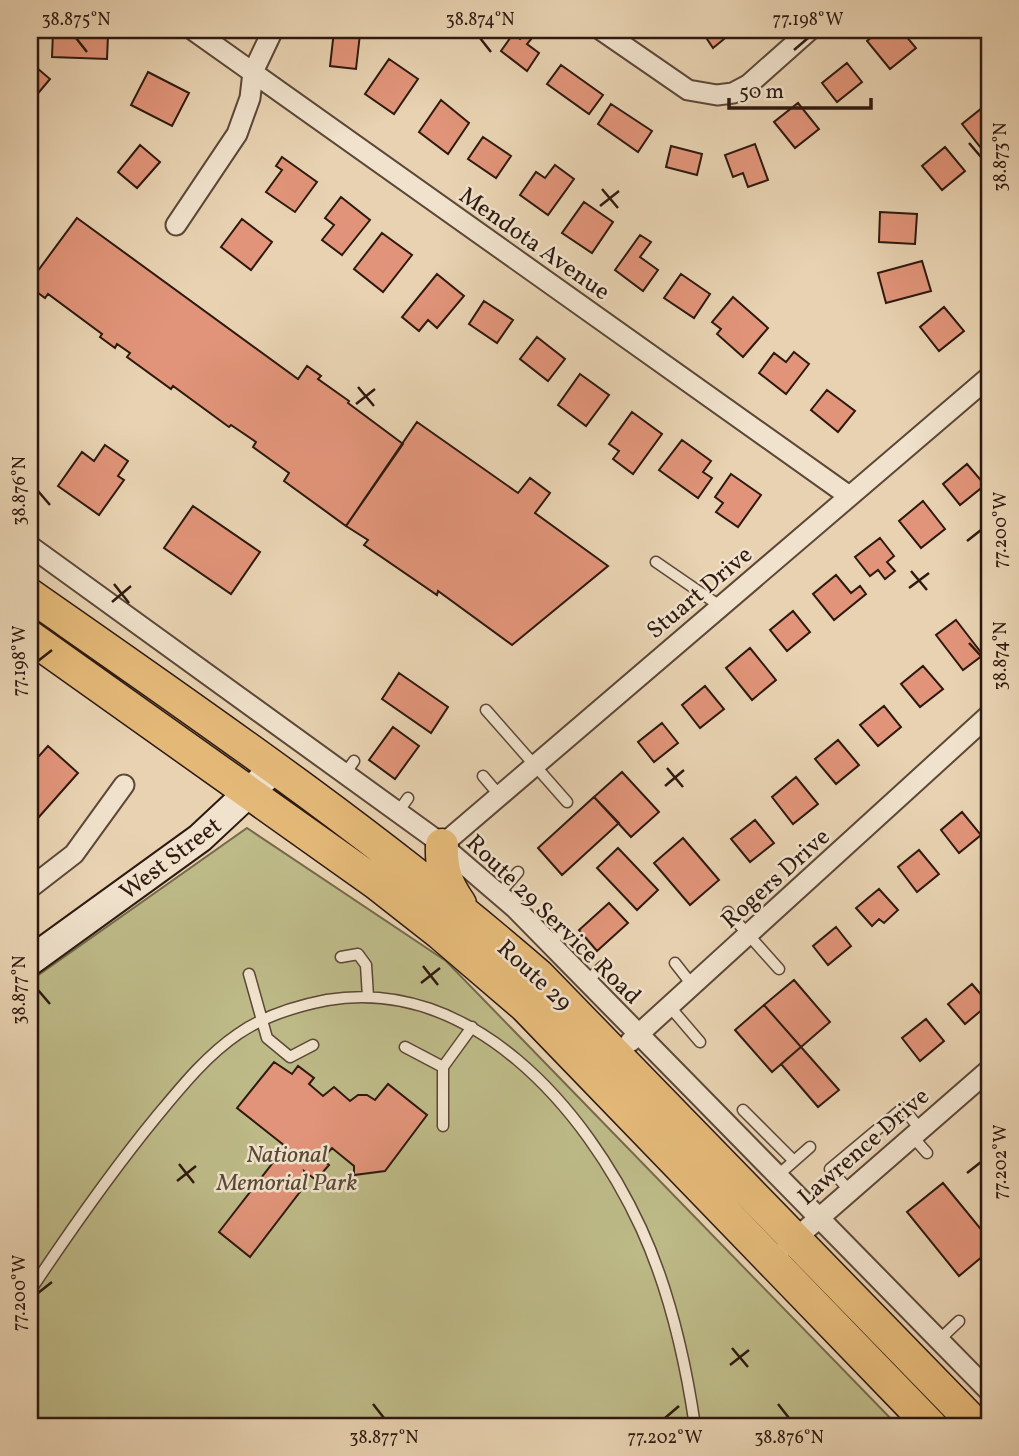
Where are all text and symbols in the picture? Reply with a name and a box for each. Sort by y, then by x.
text: 38.875°N [41,8,111,33]
text: 38.874°N [446,8,515,33]
text: 77.198°W [772,8,844,33]
scale bar [729,66,870,110]
text: 50 m [739,78,784,107]
text: 38.873°N [989,122,1014,192]
street label: Mendota Avenue [451,180,616,309]
text: 38.876°N [8,456,33,526]
text: 77.200°W [989,492,1014,568]
street label: Stuart Drive [640,539,761,648]
text: 38.874°N [989,622,1014,691]
text: 77.198°W [8,625,33,697]
street label: West Street [113,810,229,909]
street label: Rogers Drive [714,821,838,938]
street label: Route 29 Service Road [460,828,648,1010]
street label: Route 29 [492,933,578,1017]
text: 38.877°N [8,955,33,1025]
street label: Lawrence Drive [791,1081,938,1214]
text: 77.202°W [989,1124,1014,1200]
park label: National Memorial Park [216,1139,357,1201]
text: 77.200°W [8,1255,33,1331]
text: 38.877°N [349,1426,419,1451]
text: 77.202°W [627,1426,703,1451]
text: 38.876°N [754,1426,824,1451]

